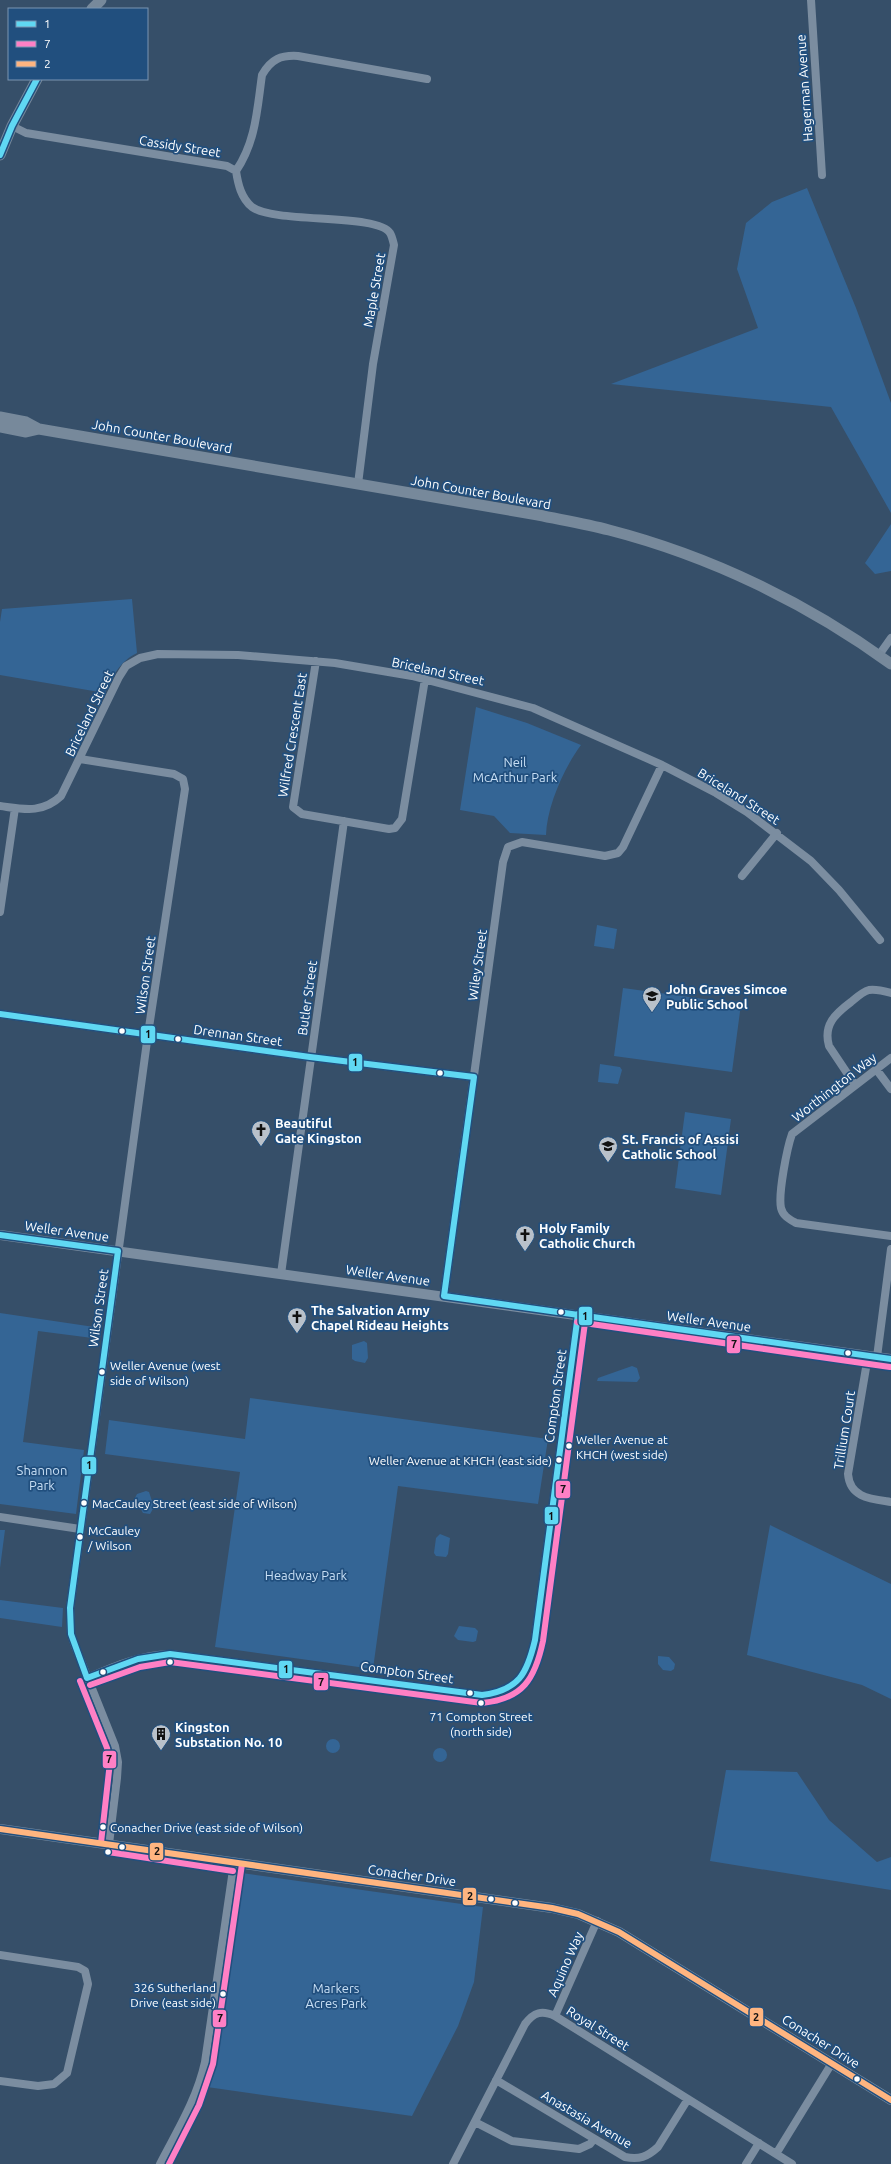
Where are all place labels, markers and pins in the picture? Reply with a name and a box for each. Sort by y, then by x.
place label: John Graves Simcoe Public School [666,982,787,1011]
school or university icon: John Graves Simcoe Public School [641,985,663,1013]
unlabelled marker [117,1026,127,1036]
unlabelled marker [173,1034,183,1044]
unlabelled marker [435,1068,445,1078]
place label: Beautiful Gate Kingston [275,1116,362,1145]
church icon: Beautiful Gate Kingston [250,1119,272,1147]
place label: St. Francis of Assisi Catholic School [622,1132,739,1161]
school or university icon: St. Francis of Assisi Catholic School [597,1135,619,1163]
place label: Holy Family Catholic Church [539,1221,635,1250]
church icon: Holy Family Catholic Church [514,1224,536,1252]
place label: The Salvation Army Chapel Rideau Heights [311,1303,449,1332]
church icon: The Salvation Army Chapel Rideau Heights [286,1306,308,1334]
unlabelled marker [556,1307,566,1317]
unlabelled marker [843,1348,853,1358]
place label: Weller Avenue (west side of Wilson) [110,1359,221,1388]
marker: Weller Avenue (west side of Wilson) [97,1367,107,1377]
place label: Weller Avenue at KHCH (west side) [576,1433,668,1462]
marker: Weller Avenue at KHCH (west side) [564,1441,574,1451]
place label: Weller Avenue at KHCH (east side) [369,1454,552,1468]
marker: Weller Avenue at KHCH (east side) [554,1455,564,1465]
place label: MacCauley Street (east side of Wilson) [92,1497,297,1511]
marker: MacCauley Street (east side of Wilson) [79,1498,89,1508]
place label: McCauley / Wilson [87,1524,140,1552]
marker: McCauley / Wilson [75,1532,85,1542]
unlabelled marker [165,1657,175,1667]
unlabelled marker [98,1667,108,1677]
unlabelled marker [465,1688,475,1698]
marker: 71 Compton Street (north side) [476,1698,486,1708]
place label: 71 Compton Street (north side) [430,1710,533,1739]
place label: Kingston Substation No. 10 [175,1720,282,1749]
building icon: Kingston Substation No. 10 [150,1723,172,1751]
place label: Conacher Drive (east side of Wilson) [110,1821,303,1835]
marker: Conacher Drive (east side of Wilson) [98,1822,108,1832]
unlabelled marker [117,1842,127,1852]
unlabelled marker [103,1847,113,1857]
unlabelled marker [486,1894,496,1904]
unlabelled marker [510,1898,520,1908]
place label: 326 Sutherland Drive (east side) [130,1981,216,2010]
marker: 326 Sutherland Drive (east side) [218,1989,228,1999]
unlabelled marker [852,2074,862,2084]

